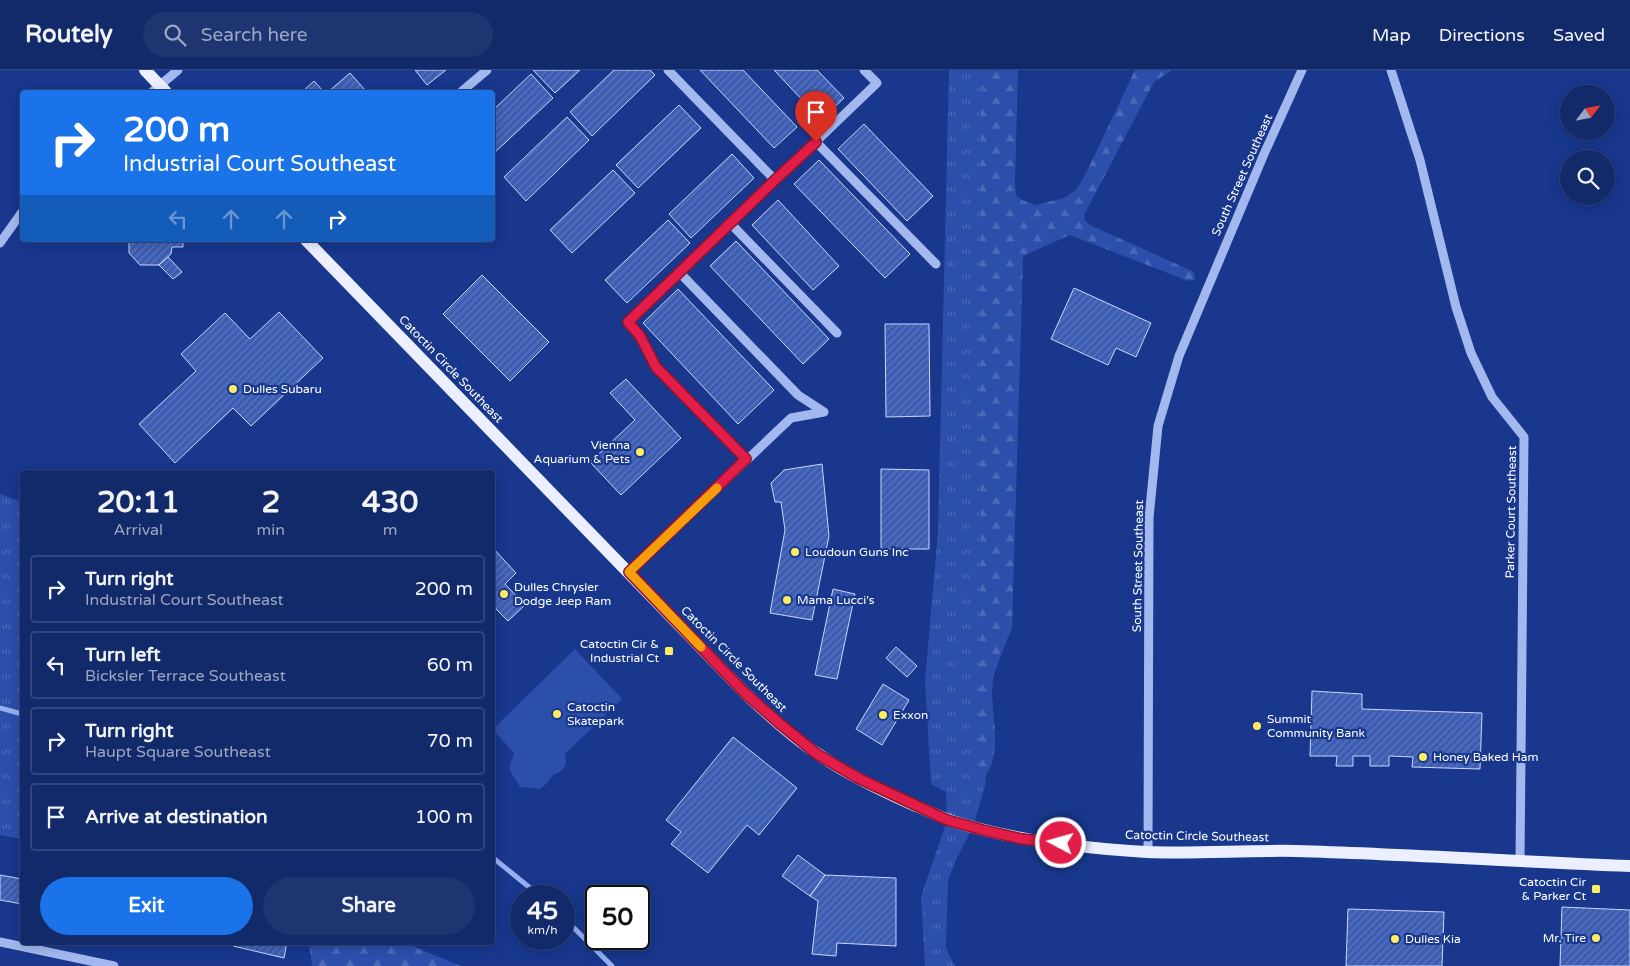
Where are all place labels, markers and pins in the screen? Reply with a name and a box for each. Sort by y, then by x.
pin [795,91,837,142]
place label: Dulles Subaru [243,382,322,396]
marker: Dulles Subaru [227,383,239,395]
place label: Vienna Aquarium & Pets [534,438,630,466]
marker: Vienna Aquarium & Pets [634,446,646,458]
place label: Loudoun Guns Inc [805,545,909,559]
marker: Loudoun Guns Inc [789,546,801,558]
place label: Dulles Chrysler Dodge Jeep Ram [514,580,611,608]
marker: Dulles Chrysler Dodge Jeep Ram [498,588,510,600]
place label: Mama Lucci's [797,593,875,607]
marker: Mama Lucci's [781,594,793,606]
place label: Catoctin Cir & Industrial Ct [580,637,659,665]
marker: Catoctin Cir & Industrial Ct [663,645,675,657]
place label: Catoctin Skatepark [567,700,625,728]
marker: Catoctin Skatepark [551,708,563,720]
place label: Exxon [893,708,928,722]
marker: Exxon [877,709,889,721]
place label: Summit Community Bank [1267,712,1365,740]
marker: Summit Community Bank [1251,720,1263,732]
place label: Honey Baked Ham [1433,750,1539,764]
marker: Honey Baked Ham [1417,751,1429,763]
place label: Catoctin Cir & Parker Ct [1519,875,1586,903]
marker: Catoctin Cir & Parker Ct [1590,883,1602,895]
place label: Mr. Tire [1543,931,1586,945]
place label: Dulles Kia [1405,932,1461,946]
marker: Mr. Tire [1590,932,1602,944]
marker: Dulles Kia [1389,933,1401,945]

